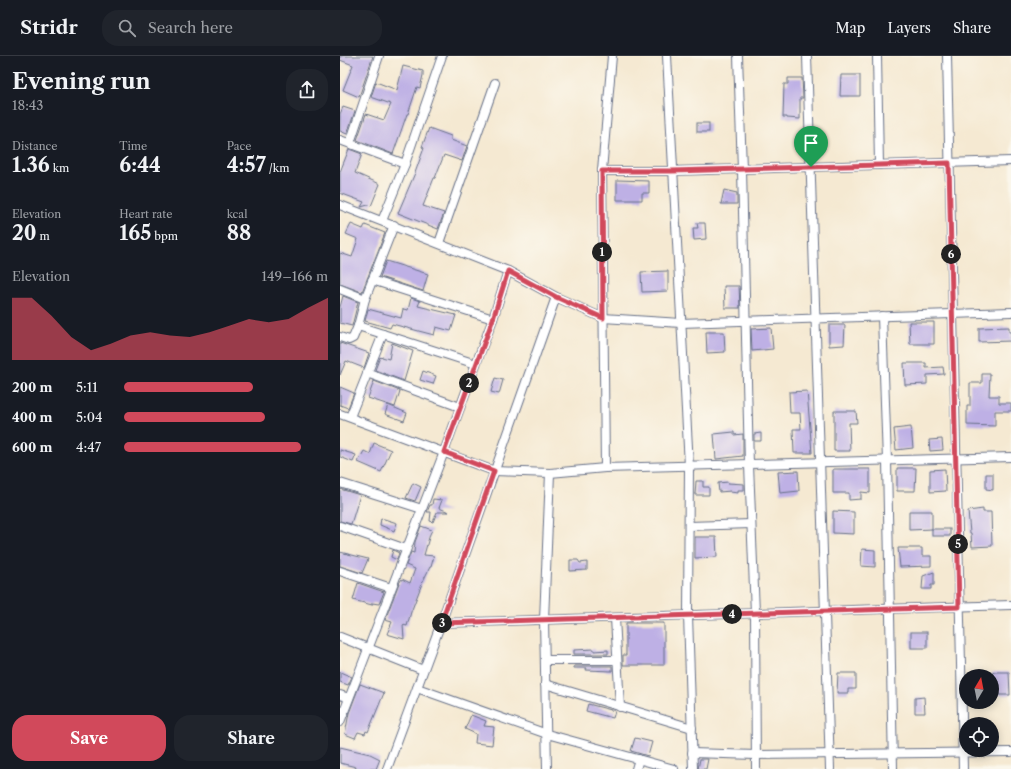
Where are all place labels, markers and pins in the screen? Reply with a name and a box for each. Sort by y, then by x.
pin [794,126,828,167]
pin: 1 [592,242,612,262]
pin: 6 [941,244,961,264]
pin: 2 [459,373,479,393]
pin: 5 [948,534,968,554]
pin: 4 [722,604,742,624]
pin: 3 [432,613,452,633]

